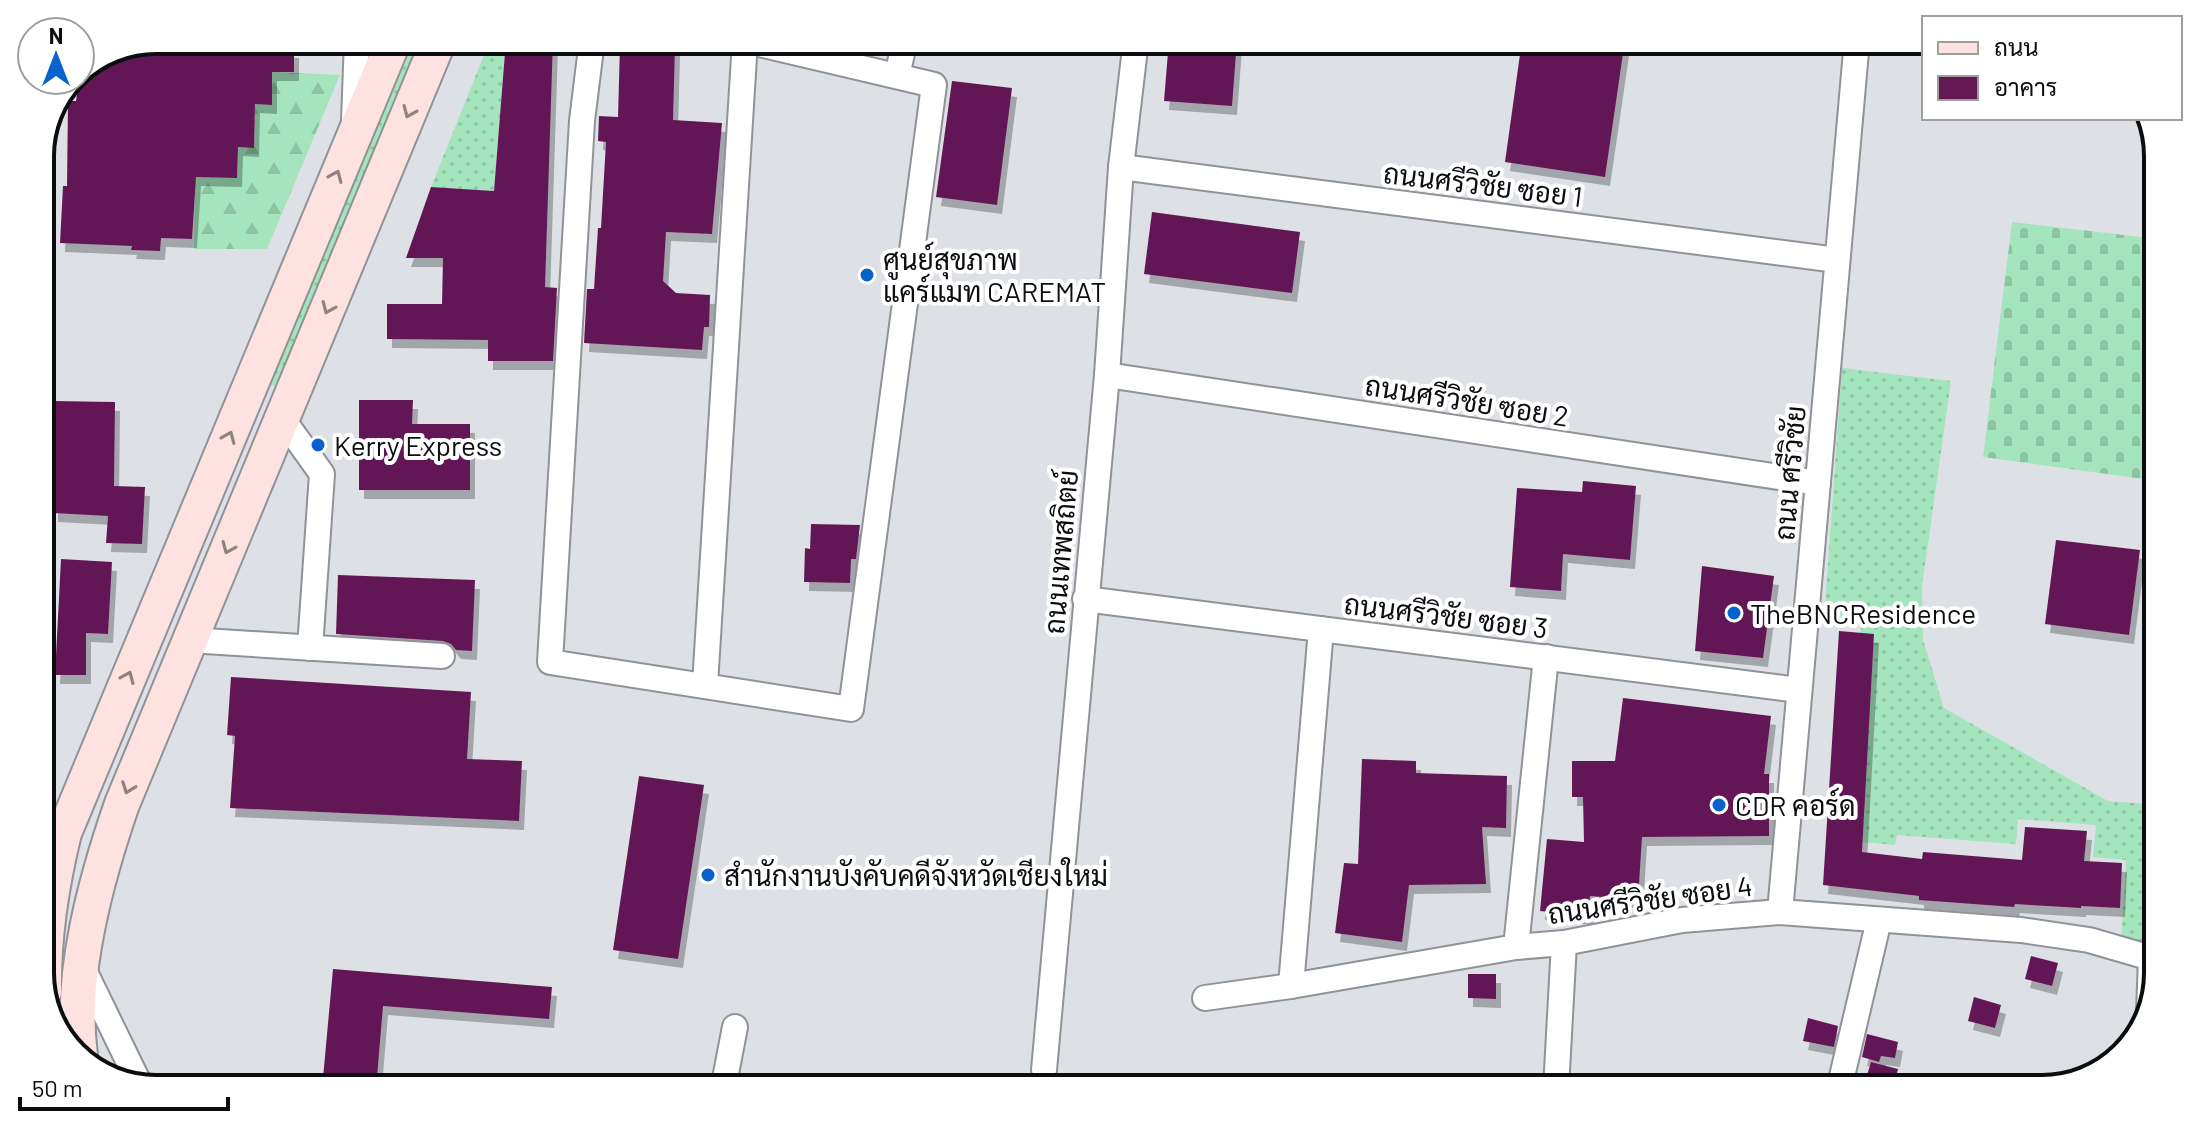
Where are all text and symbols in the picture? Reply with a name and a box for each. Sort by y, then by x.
north arrow [16,16,96,96]
legend [1922,16,2182,120]
text: N [49,22,63,48]
text: ถนน [1994,32,2039,61]
text: อาคาร [1994,72,2057,101]
one-way arrow [402,104,419,118]
street label: ถนนศรีวิชัย ซอย 1 [1381,155,1585,213]
one-way arrow [326,170,342,184]
place label: ศูนย์สุขภาพ แคร์แมท CAREMAT [883,241,1106,308]
marker: ศูนย์สุขภาพ แคร์แมท CAREMAT [858,266,876,284]
one-way arrow [321,300,337,314]
street label: ถนนศรีวิชัย ซอย 2 [1363,367,1571,433]
street label: ถนน ศรีวิชัย [1766,404,1812,542]
place label: Kerry Express [334,428,502,462]
one-way arrow [219,431,235,445]
marker: Kerry Express [309,436,327,454]
street label: ถนนเทพสถิตย์ [1035,468,1084,636]
one-way arrow [221,540,238,554]
street label: ถนนศรีวิชัย ซอย 3 [1342,586,1550,644]
place label: TheBNCResidence [1750,596,1976,630]
marker: TheBNCResidence [1725,604,1743,622]
one-way arrow [118,671,134,685]
one-way arrow [121,780,138,794]
place label: CDR คอร์ด [1735,787,1856,822]
marker: CDR คอร์ด [1710,796,1728,814]
place label: สำนักงานบังคับคดีจังหวัดเชียงใหม่ [724,857,1108,892]
marker: สำนักงานบังคับคดีจังหวัดเชียงใหม่ [699,866,717,884]
street label: ถนนศรีวิชัย ซอย 4 [1546,868,1754,930]
scale bar [20,1061,228,1111]
text: 50 m [32,1073,83,1102]

